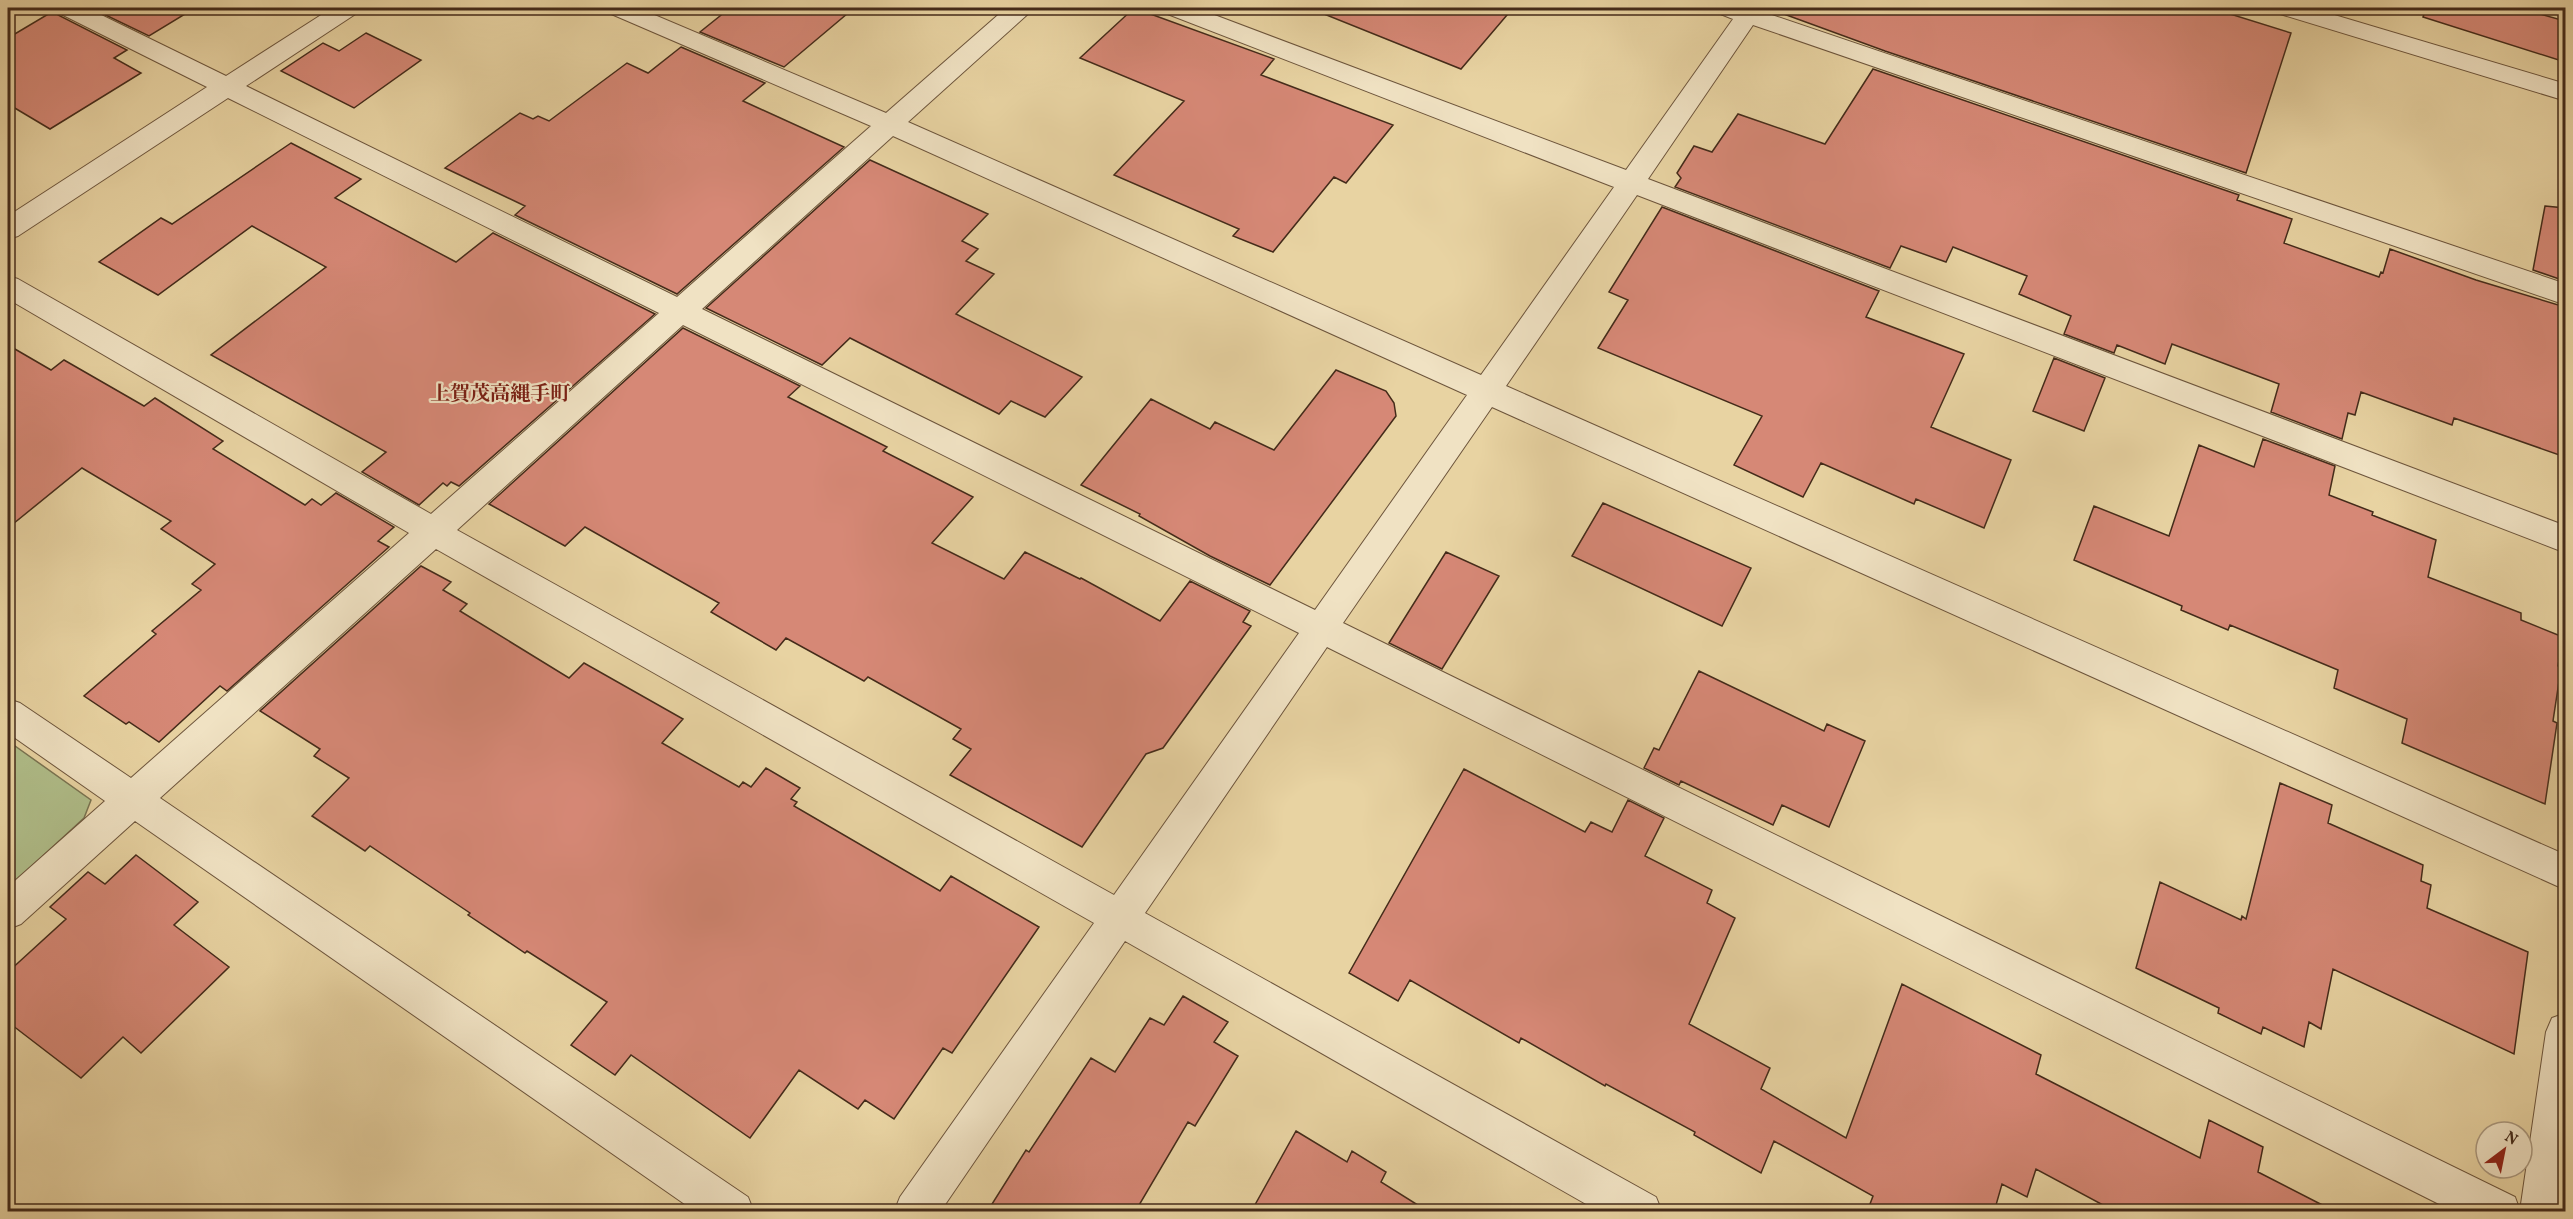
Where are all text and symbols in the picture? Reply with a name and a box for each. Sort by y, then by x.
district label: 上賀茂高縄手町 [430,381,571,409]
north arrow [2474,1120,2534,1180]
text: N [2500,1127,2522,1152]

